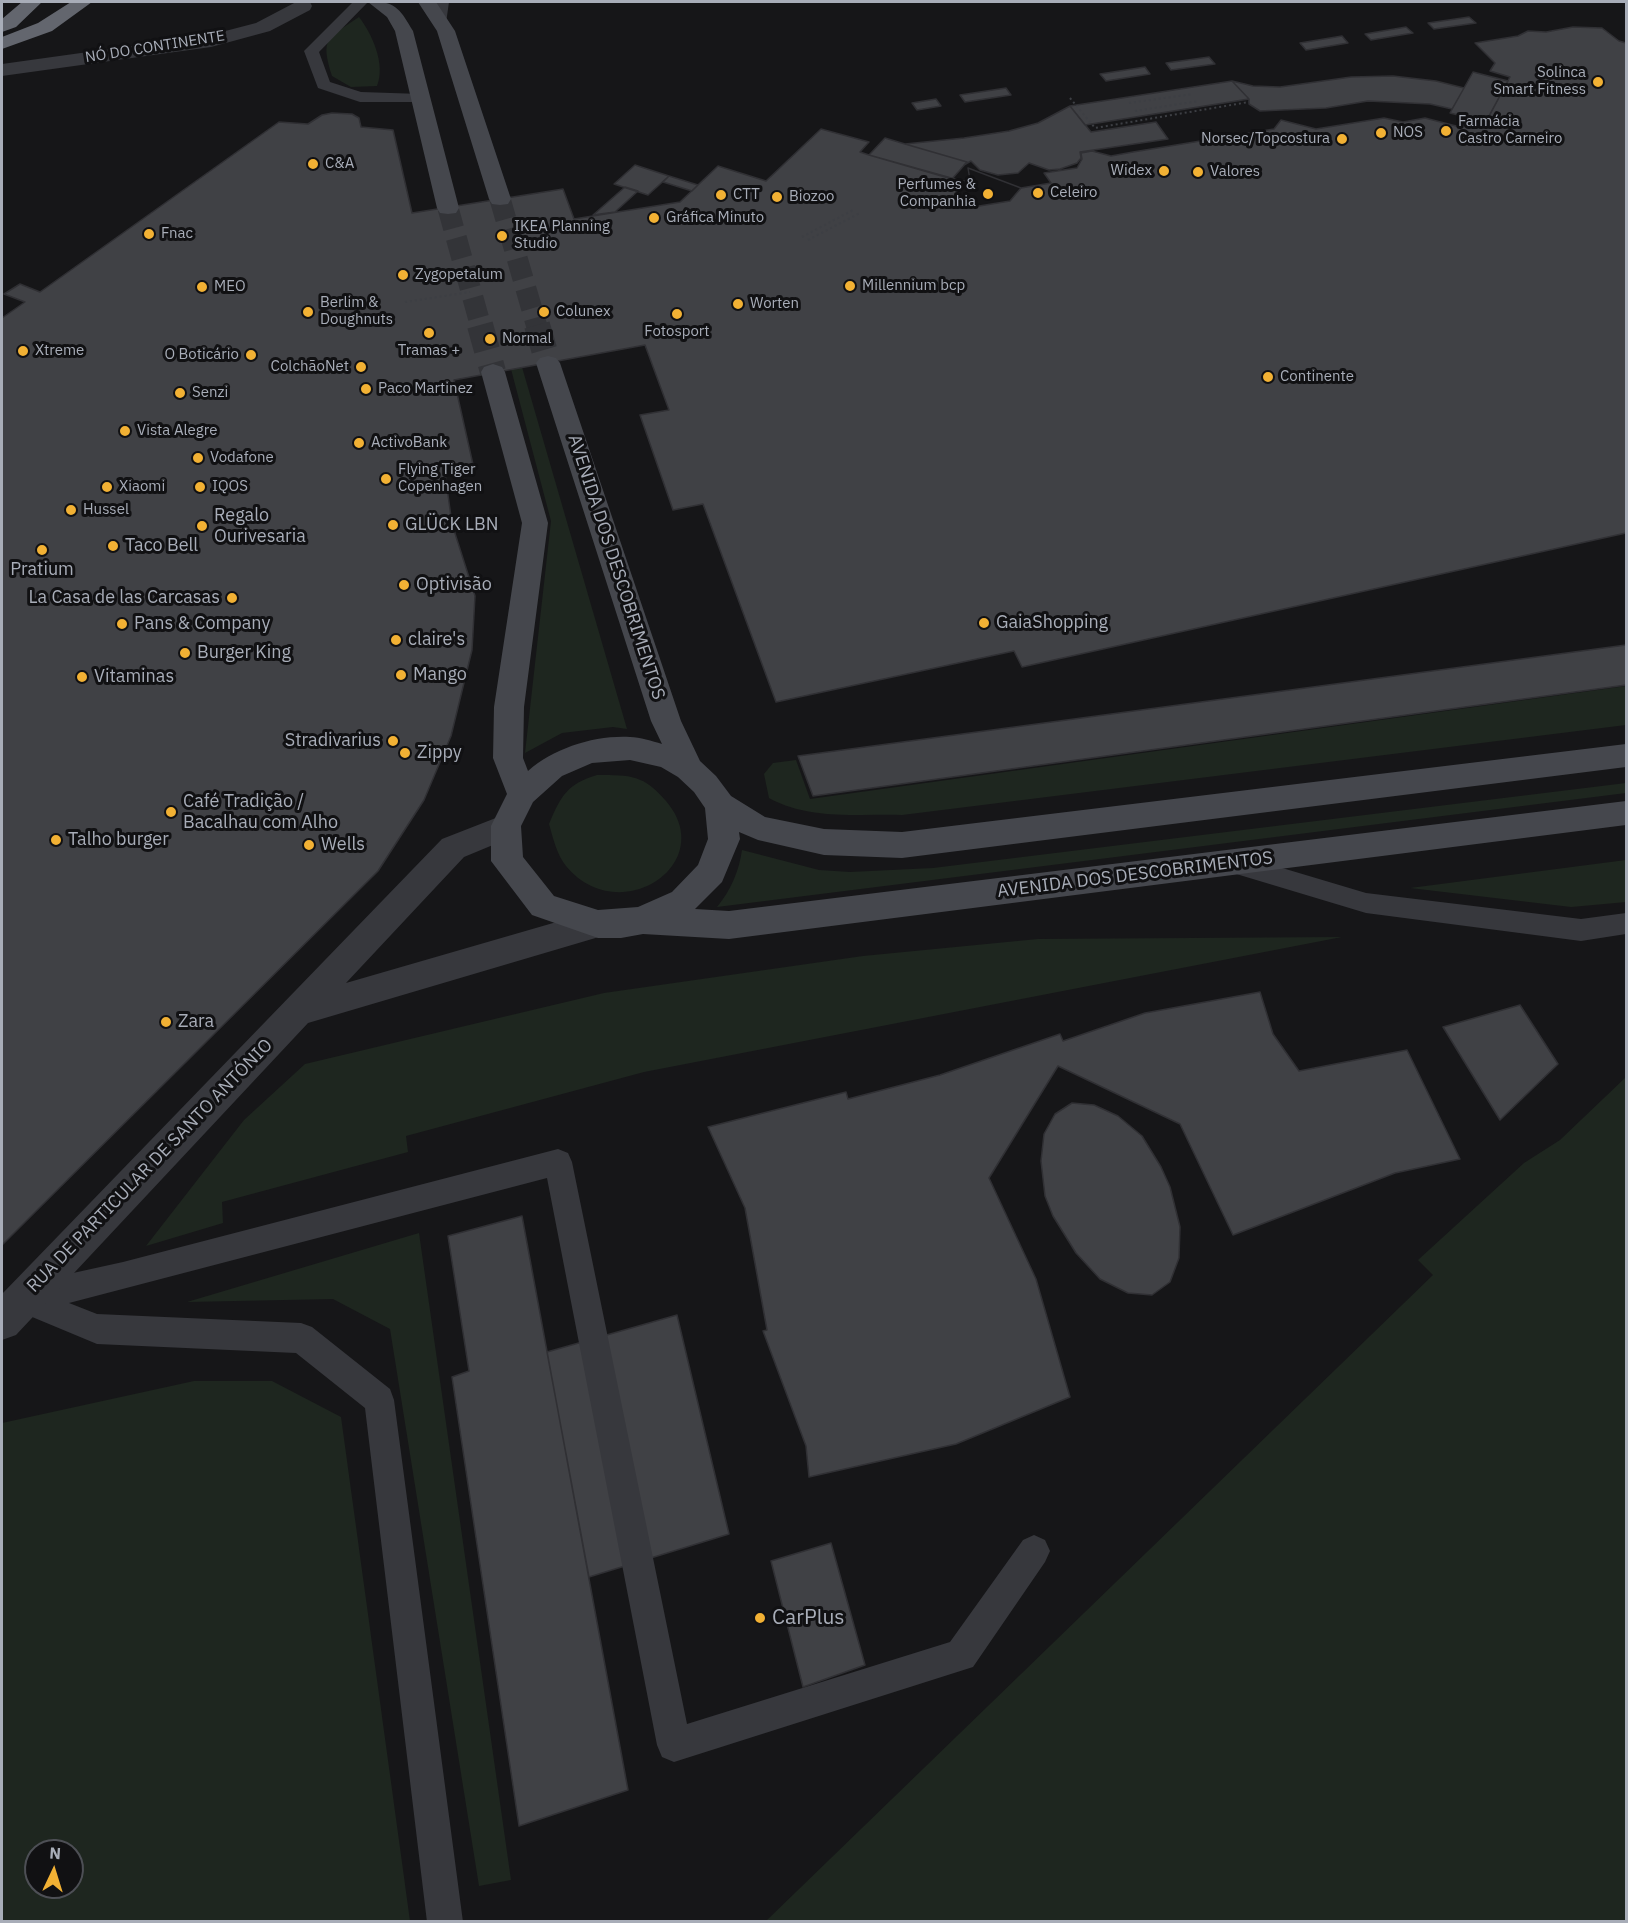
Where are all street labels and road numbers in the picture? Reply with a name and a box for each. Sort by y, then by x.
street label: NÓ DO CONTINENTE [84,27,226,67]
street label: AVENIDA DOS DESCOBRIMENTOS [563,432,669,702]
street label: AVENIDA DOS DESCOBRIMENTOS [996,847,1274,903]
street label: RUA DE PARTICULAR DE SANTO ANTÓNIO [23,1035,277,1297]

